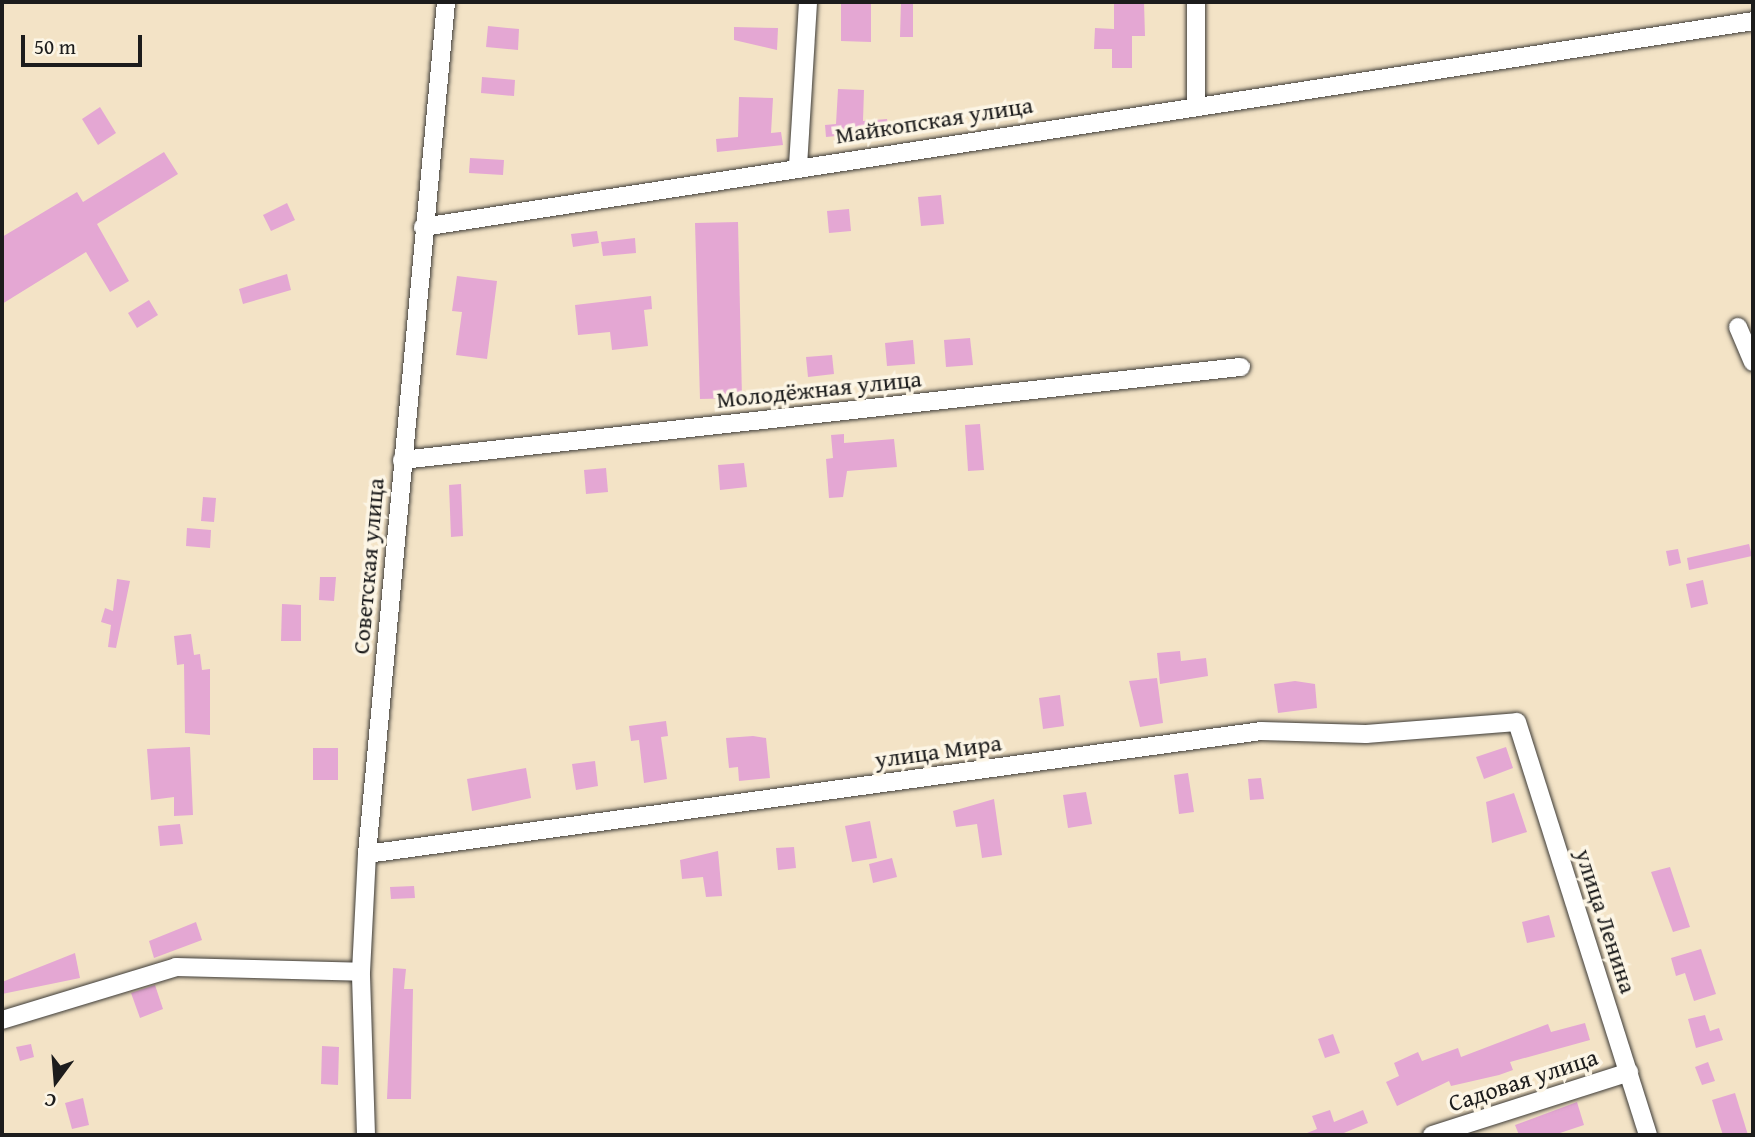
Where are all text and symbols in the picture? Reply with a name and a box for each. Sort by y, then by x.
scale bar [24,21,145,65]
text: 50 m [34,31,76,62]
street label: Майкопская улица [833,90,1035,150]
street label: Молодёжная улица [715,364,923,414]
street label: Советская улица [346,477,390,655]
street label: улица Мира [873,728,1003,774]
street label: улица Ленина [1569,845,1643,997]
street label: Садовая улица [1445,1042,1601,1118]
north arrow [21,1046,91,1116]
text: С [41,1086,59,1116]

